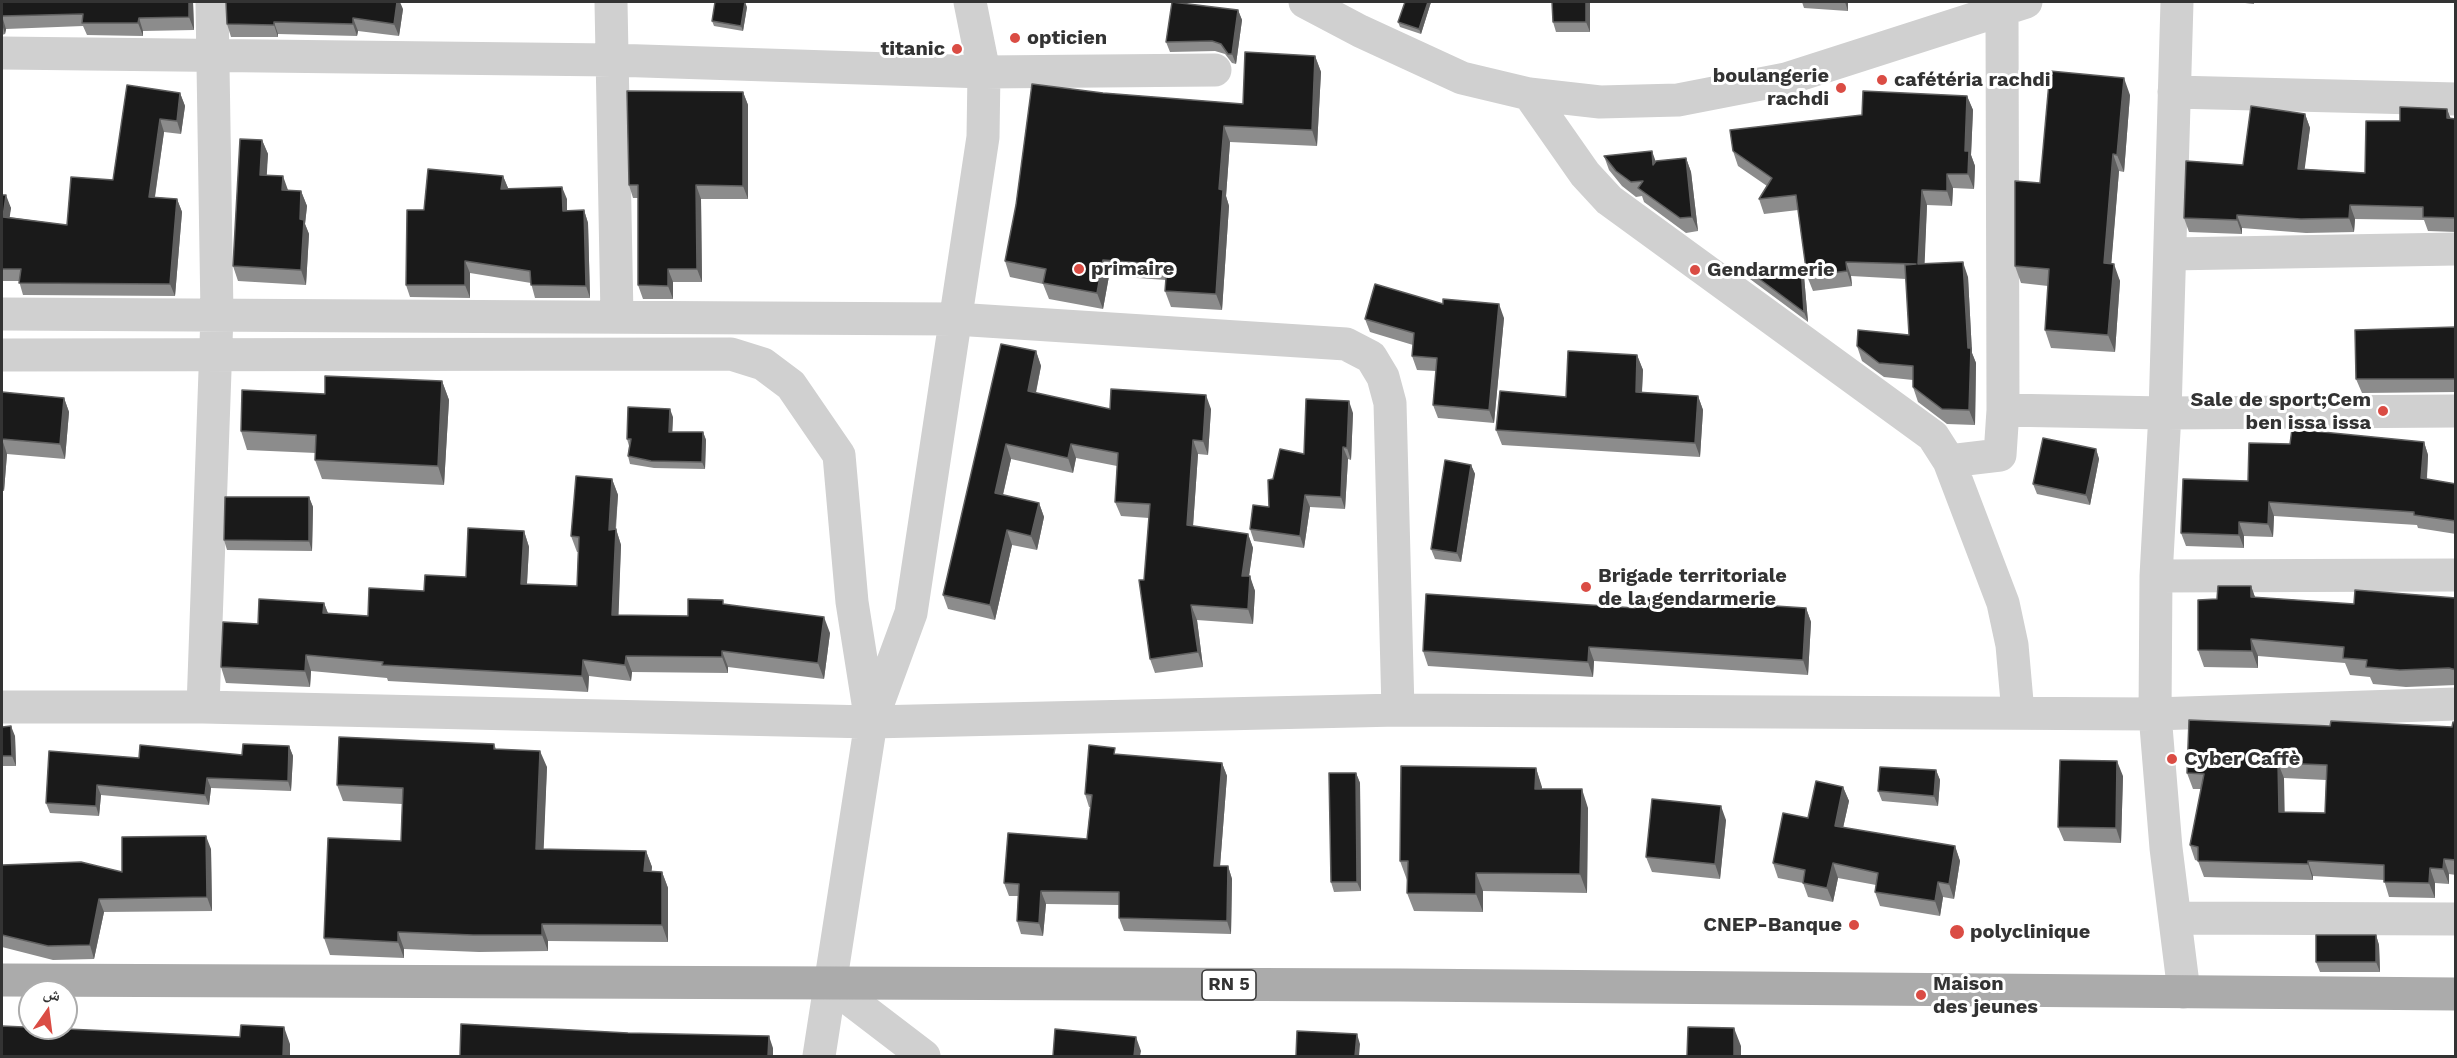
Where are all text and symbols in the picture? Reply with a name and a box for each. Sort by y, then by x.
place label: opticien [1027,26,1107,50]
marker: opticien [1008,31,1022,45]
place label: titanic [880,37,945,61]
marker: titanic [950,42,964,56]
place label: boulangerie rachdi [1713,64,1829,111]
place label: cafétéria rachdi [1894,68,2051,92]
marker: cafétéria rachdi [1875,73,1889,87]
marker: boulangerie rachdi [1834,81,1848,95]
place label: primaire [1091,257,1174,281]
place label: Gendarmerie [1707,258,1835,282]
marker: primaire [1072,262,1086,276]
marker: Gendarmerie [1688,263,1702,277]
place label: Sale de sport;Cem ben issa issa [2191,388,2371,435]
marker: Sale de sport;Cem ben issa issa [2376,404,2390,418]
place label: Brigade territoriale de la gendarmerie [1598,564,1787,611]
marker: Brigade territoriale de la gendarmerie [1579,580,1593,594]
place label: Cyber Caffè [2184,747,2300,771]
marker: Cyber Caffè [2165,752,2179,766]
place label: CNEP-Banque [1703,913,1842,937]
marker: CNEP-Banque [1847,918,1861,932]
place label: polyclinique [1970,920,2090,944]
marker: polyclinique [1948,923,1966,941]
road number: RN 5 [1202,970,1256,1000]
place label: Maison des jeunes [1933,972,2038,1019]
north arrow [18,980,78,1040]
text: ش [41,983,63,1005]
marker: Maison des jeunes [1914,988,1928,1002]

